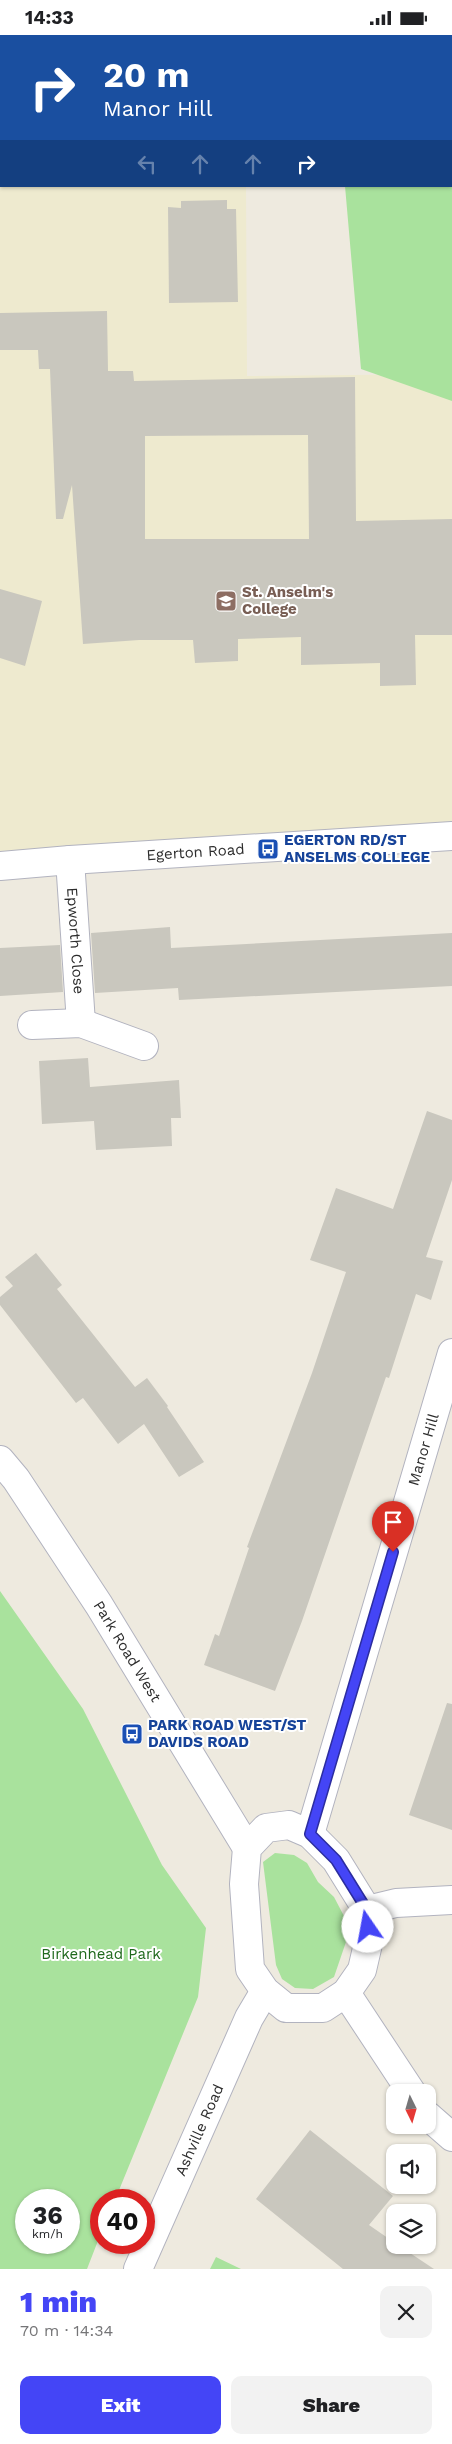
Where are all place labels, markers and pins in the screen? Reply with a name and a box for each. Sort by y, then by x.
place label: St. Anselm's College [242,583,333,618]
school or university icon: St. Anselm's College [214,589,238,613]
place label: EGERTON RD/ST ANSELMS COLLEGE [284,831,430,866]
bus stop icon: EGERTON RD/ST ANSELMS COLLEGE [256,837,280,861]
pin [372,1501,414,1552]
place label: PARK ROAD WEST/ST DAVIDS ROAD [148,1716,307,1751]
bus stop icon: PARK ROAD WEST/ST DAVIDS ROAD [120,1722,144,1746]

